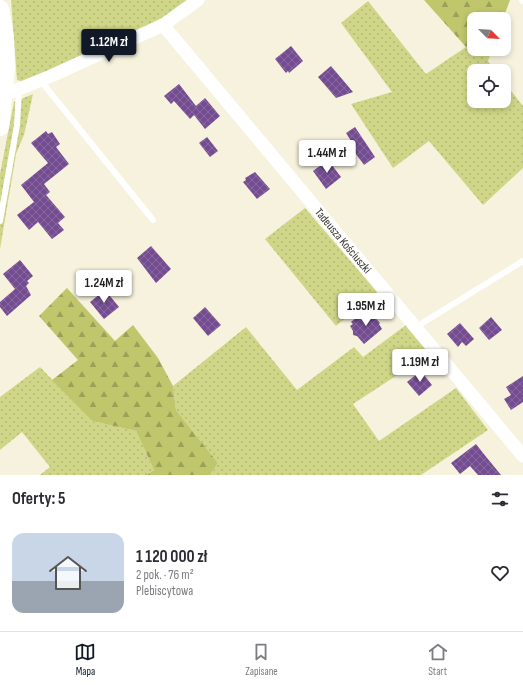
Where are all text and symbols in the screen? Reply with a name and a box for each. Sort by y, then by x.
north arrow [467,12,511,56]
map controls [467,12,511,108]
pin: 1.12M zł [68,29,150,63]
text: 1.12M zł [90,34,128,50]
button: locate [467,64,511,108]
pin: 1.44M zł [286,140,368,174]
text: 1.44M zł [308,145,346,161]
street label: Tadeusza Kościuszki [311,205,374,277]
pin: 1.24M zł [63,270,145,304]
text: 1.24M zł [85,275,123,291]
pin: 1.95M zł [325,293,407,327]
text: 1.95M zł [347,298,385,314]
pin: 1.19M zł [379,349,461,383]
text: 1.19M zł [401,354,439,370]
icon: filters [489,488,511,510]
text: Oferty: 5 [12,489,65,509]
text: 1 120 000 zł [136,547,207,567]
icon: home [44,549,92,597]
icon: heart [489,562,511,584]
text: 2 pok. · 76 m² [136,567,194,583]
text: Plebiscytowa [136,583,193,599]
tab: Mapa [74,641,96,678]
tab: Zapisane [245,641,278,678]
tab: Start [427,641,449,678]

